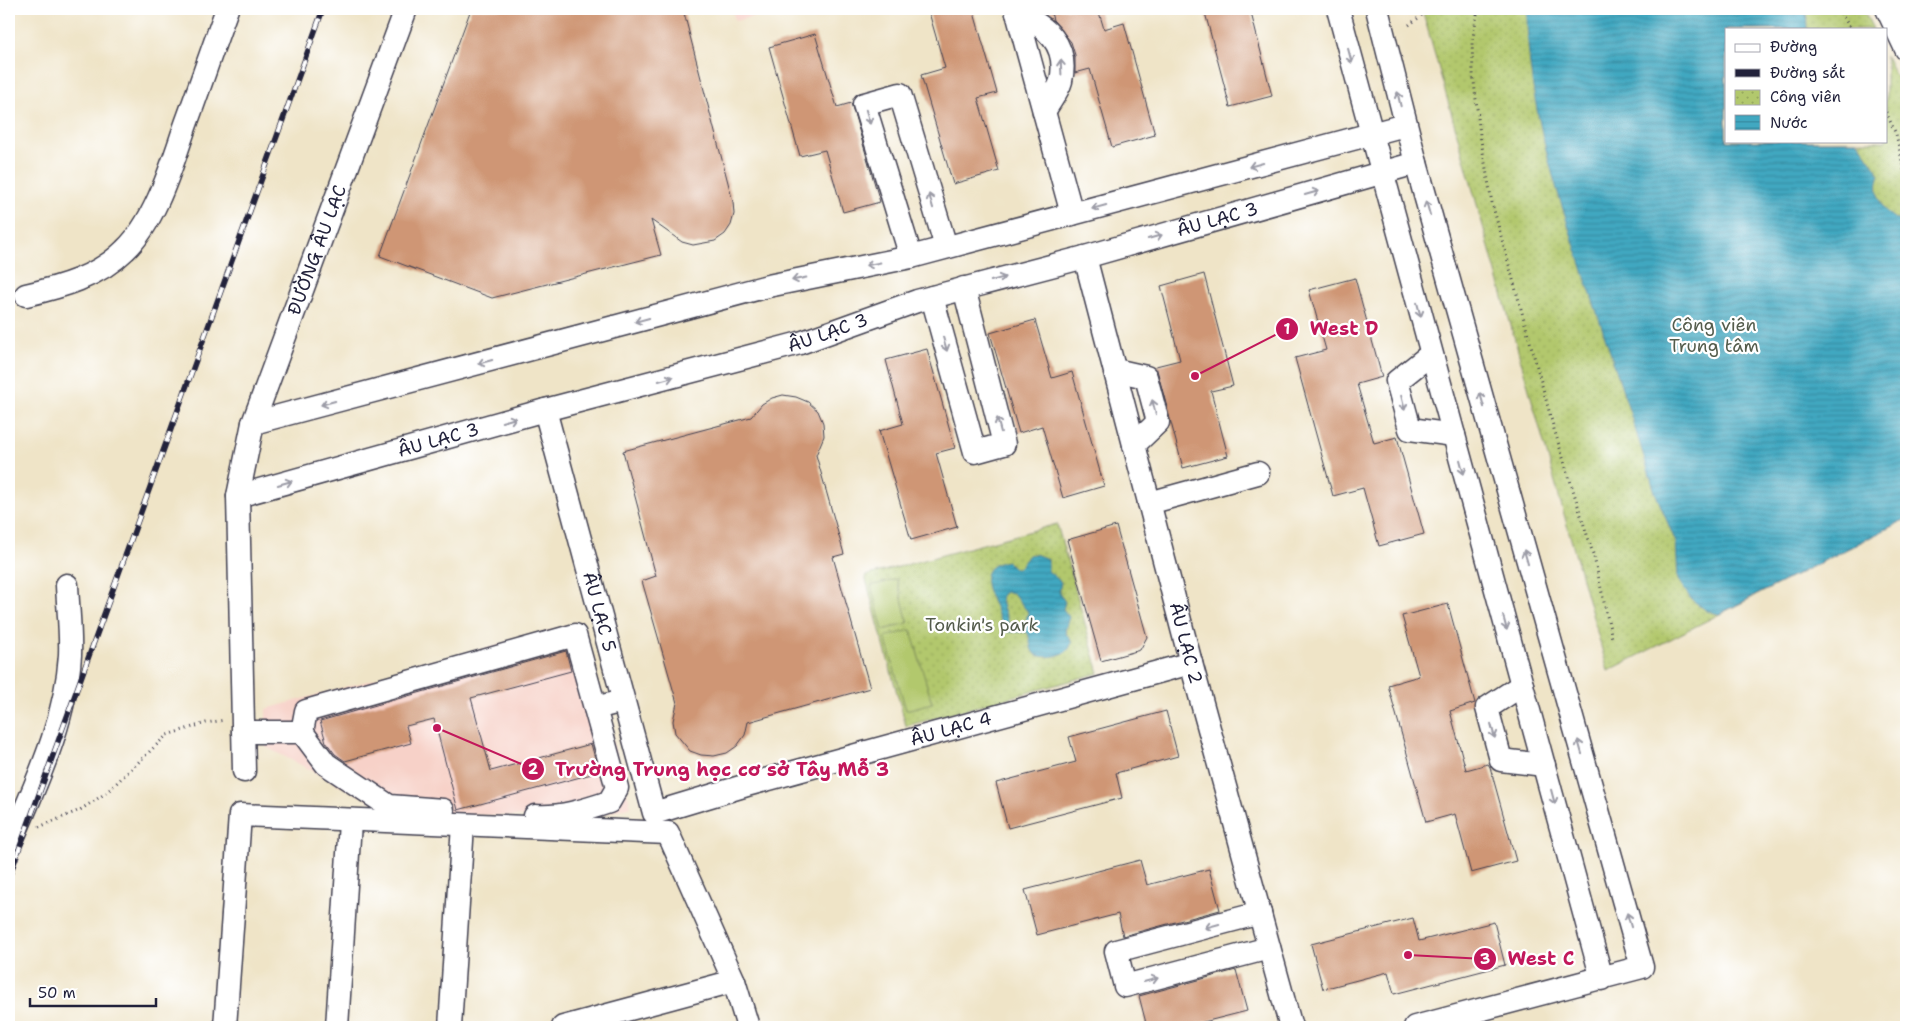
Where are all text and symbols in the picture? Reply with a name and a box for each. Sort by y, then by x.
legend [1725,28,1888,142]
text: Đường [1770,37,1817,57]
one-way arrow [1346,48,1355,64]
one-way arrow [1056,60,1065,76]
text: Đường sắt [1770,63,1845,83]
text: Công viên [1770,87,1841,107]
one-way arrow [1394,92,1403,108]
one-way arrow [863,108,873,124]
text: Nước [1770,113,1807,133]
one-way arrow [1248,160,1264,170]
street label: ĐƯỜNG ÂU LẠC [282,182,352,318]
one-way arrow [1303,188,1319,197]
one-way arrow [926,193,936,209]
street label: ÂU LẠC 3 [1174,196,1261,242]
one-way arrow [1423,201,1433,217]
one-way arrow [1091,203,1107,212]
one-way arrow [1147,232,1163,241]
one-way arrow [866,260,882,269]
one-way arrow [792,274,808,284]
one-way arrow [990,274,1006,284]
one-way arrow [1415,302,1425,318]
street label: ÂU LẠC 3 [785,308,871,358]
callout: West D [1275,312,1388,346]
park label: Công viên Trung tâm [1669,313,1759,358]
one-way arrow [634,315,650,325]
text: West D [1310,316,1378,341]
text: 1 [1284,319,1291,339]
one-way arrow [941,335,950,351]
one-way arrow [477,357,493,367]
one-way arrow [657,373,673,383]
one-way arrow [1477,393,1487,409]
one-way arrow [1399,394,1408,410]
one-way arrow [320,399,336,409]
one-way arrow [1149,399,1158,415]
one-way arrow [500,415,516,425]
street label: ÂU LẠC 3 [395,417,482,463]
one-way arrow [994,417,1004,433]
one-way arrow [1458,458,1468,474]
one-way arrow [276,477,292,487]
one-way arrow [1521,549,1531,565]
street label: ÂU LẠC 5 [577,569,622,654]
street label: ÂU LẠC 2 [1164,600,1208,687]
park label: Tonkin's park [925,613,1039,637]
one-way arrow [1501,615,1511,631]
street label: ÂU LẠC 4 [907,706,994,752]
one-way arrow [1489,723,1498,739]
one-way arrow [1575,739,1584,755]
callout: Trường Trung học cơ sở Tây Mỗ 3 [520,752,899,786]
text: Trường Trung học cơ sở Tây Mỗ 3 [555,757,889,782]
text: 2 [528,759,539,779]
one-way arrow [1549,789,1558,805]
one-way arrow [1623,912,1633,928]
one-way arrow [1205,921,1221,931]
callout: West C [1473,942,1585,976]
text: West C [1508,946,1574,971]
text: 3 [1480,949,1490,969]
one-way arrow [1142,974,1158,984]
scale bar [30,976,156,1008]
text: 50 m [38,983,76,1003]

